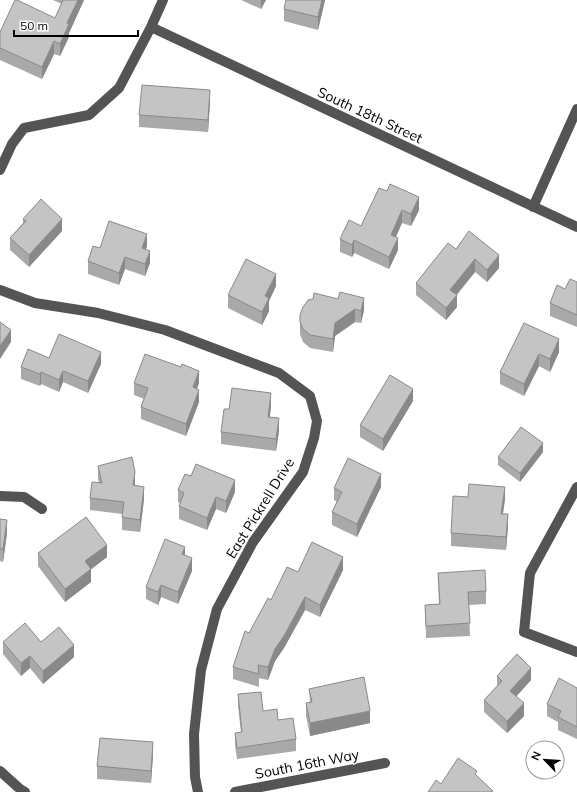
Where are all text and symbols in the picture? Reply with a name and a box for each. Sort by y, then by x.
scale bar [14,12,138,38]
text: 50 m [20,18,48,33]
street label: South 18th Street [315,83,425,147]
street label: East Pickrell Drive [222,454,298,562]
north arrow [525,740,565,780]
street label: South 16th Way [253,745,361,783]
text: N [528,749,544,762]

